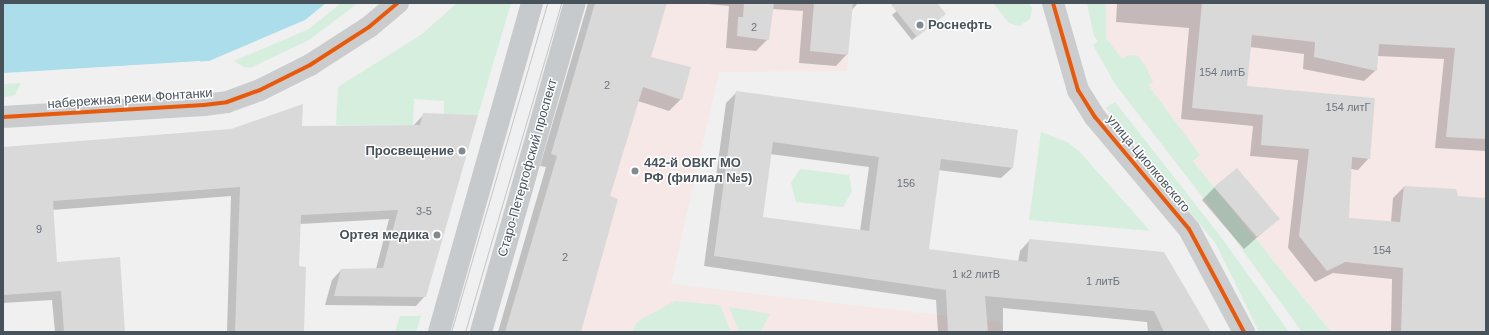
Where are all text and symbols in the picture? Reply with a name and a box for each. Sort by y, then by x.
place label: Роснефть [928,17,992,33]
house number: 2 [751,20,757,34]
marker: Роснефть [915,20,925,30]
house number: 154 литБ [1199,65,1245,79]
street label: Старо-Петергофский проспект [495,77,561,259]
house number: 2 [604,78,610,92]
street label: набережная реки Фонтанки [47,85,213,113]
house number: 154 литГ [1326,100,1370,114]
street label: улица Циолковского [1103,112,1193,216]
place label: Просвещение [365,143,454,159]
marker: Просвещение [457,146,467,156]
place label: 442-й ОВКГ МО РФ (филиал №5) [644,156,752,187]
marker: 442-й ОВКГ МО РФ (филиал №5) [629,165,641,177]
house number: 156 [897,176,915,190]
house number: 3-5 [416,204,432,218]
house number: 9 [36,222,42,236]
place label: Ортея медика [339,227,429,243]
marker: Ортея медика [432,230,442,240]
house number: 154 [1373,243,1391,257]
house number: 2 [562,250,568,264]
house number: 1 к2 литВ [952,267,1000,281]
house number: 1 литБ [1086,274,1120,288]

